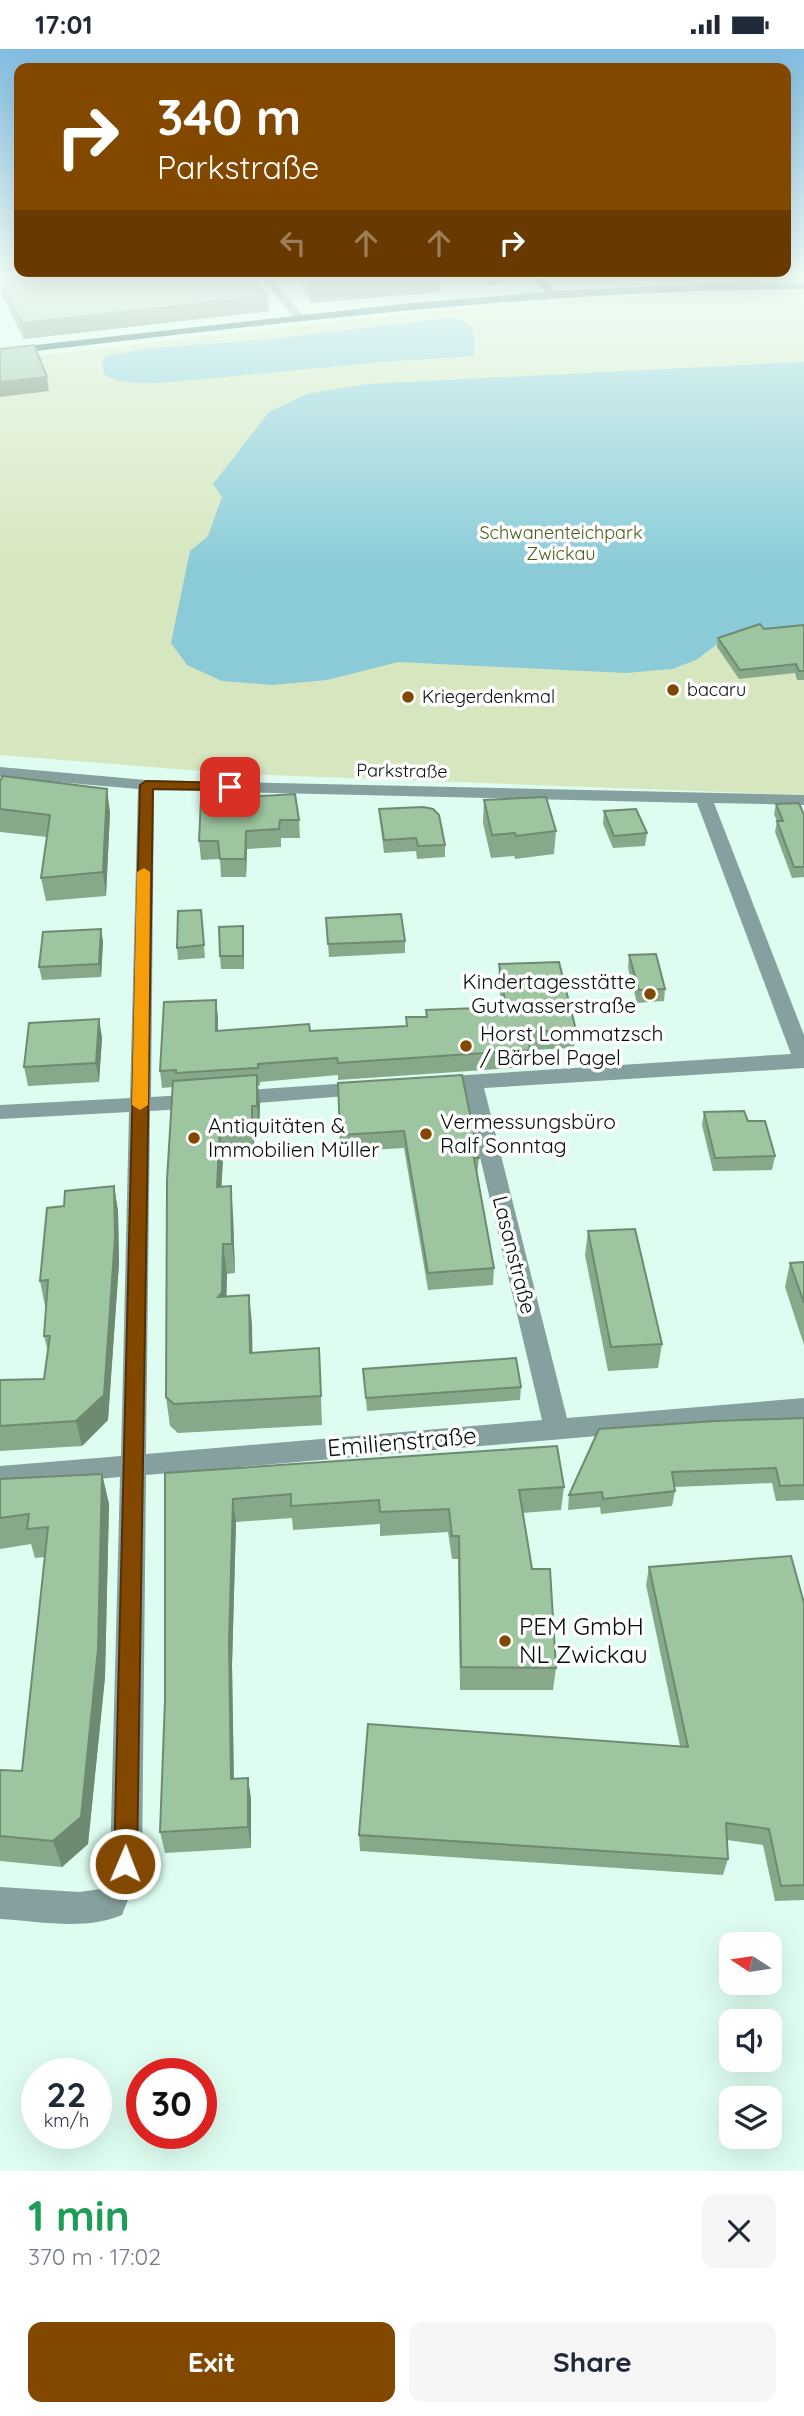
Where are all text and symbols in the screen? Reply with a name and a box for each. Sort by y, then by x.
text: 17:01 [35,8,93,41]
text: 340 m [157,86,301,147]
icon: right [42,91,133,182]
text: Parkstraße [157,147,319,187]
icon: left [274,224,312,262]
icon: ahead [347,224,385,262]
icon: ahead [420,224,458,262]
icon: right [493,224,531,262]
park label: Schwanenteichpark Zwickau [479,521,643,565]
place label: bacaru [687,678,746,701]
marker: bacaru [665,682,681,698]
place label: Kriegerdenkmal [422,685,555,708]
marker: Kriegerdenkmal [400,689,416,705]
pin [200,757,260,817]
street label: Parkstraße [356,758,448,783]
icon: arrive [211,768,249,806]
place label: Kindertagesstätte Gutwasserstraße [463,968,636,1018]
marker: Kindertagesstätte Gutwasserstraße [642,986,658,1002]
place label: Horst Lommatzsch / Bärbel Pagel [480,1020,663,1070]
marker: Horst Lommatzsch / Bärbel Pagel [458,1038,474,1054]
place label: Vermessungsbüro Ralf Sonntag [440,1108,616,1158]
place label: Antiquitäten & Immobilien Müller [208,1112,379,1162]
marker: Vermessungsbüro Ralf Sonntag [418,1126,434,1142]
marker: Antiquitäten & Immobilien Müller [186,1130,202,1146]
street label: Lasanstraße [488,1193,542,1317]
street label: Emilienstraße [326,1420,478,1462]
place label: PEM GmbH NL Zwickau [519,1611,648,1669]
marker: PEM GmbH NL Zwickau [497,1633,513,1649]
position arrow [88,1827,162,1901]
north arrow [719,1932,782,1995]
map controls [719,1932,782,2149]
button: sound [719,2009,782,2072]
speed limit sign: 30 [126,2058,217,2149]
text: 22 [47,2072,86,2116]
button: layers [719,2086,782,2149]
text: km/h [44,2109,89,2132]
text: 1 min [28,2189,130,2242]
button: close [702,2194,776,2268]
text: 370 m · 17:02 [28,2242,161,2271]
button: Exit [28,2322,395,2402]
button: Share [409,2322,776,2402]

